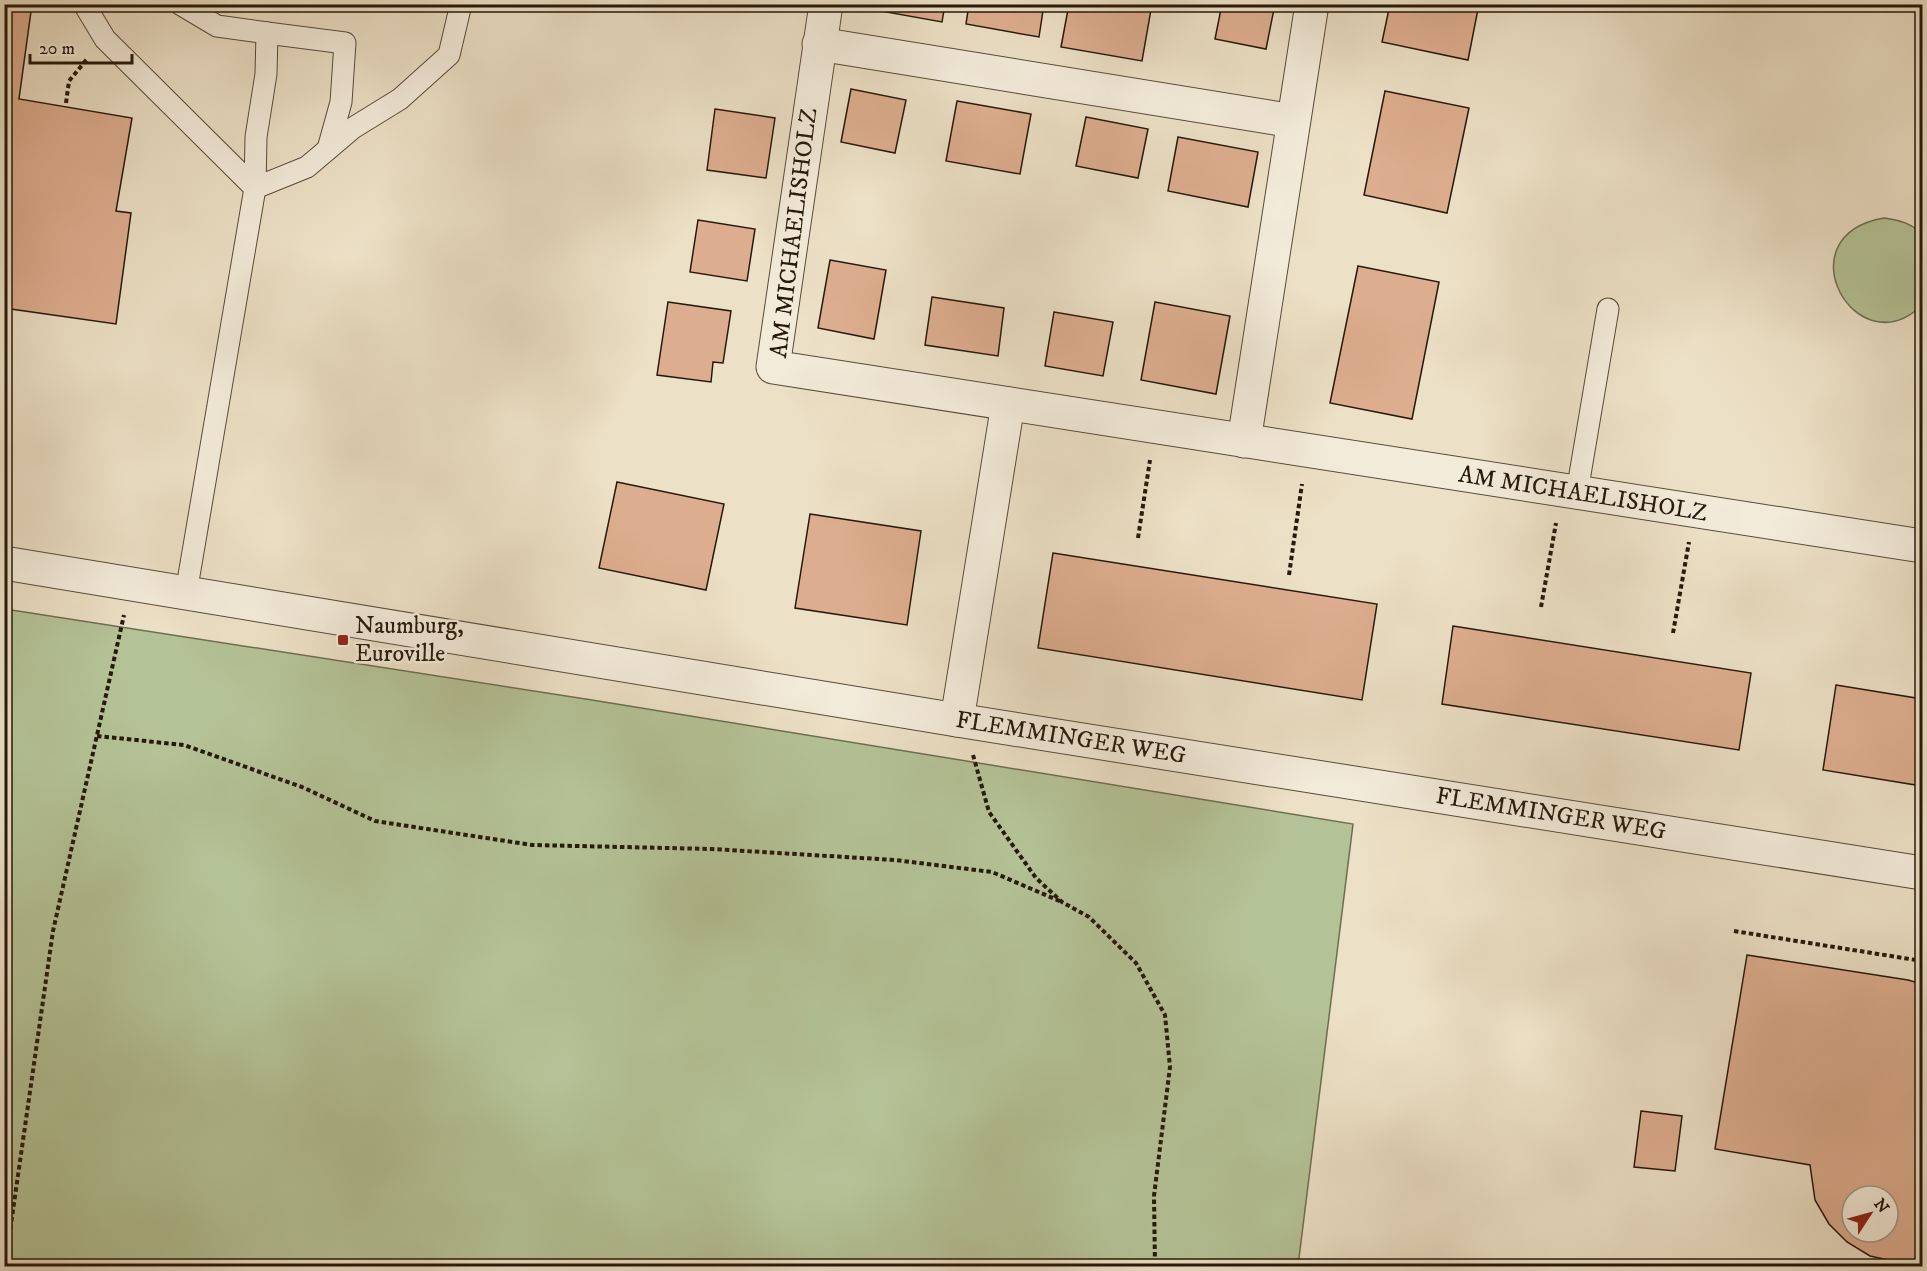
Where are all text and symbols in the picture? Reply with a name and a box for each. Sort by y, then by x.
scale bar [30,27,132,65]
text: 20 m [39,38,75,60]
street label: AM MICHAELISHOLZ [764,106,824,360]
street label: AM MICHAELISHOLZ [1456,460,1710,528]
place label: Naumburg, Euroville [355,611,464,669]
marker: Naumburg, Euroville [336,633,350,647]
street label: FLEMMINGER WEG [954,705,1189,771]
street label: FLEMMINGER WEG [1434,781,1669,847]
north arrow [1840,1184,1900,1244]
text: N [1869,1195,1893,1217]

